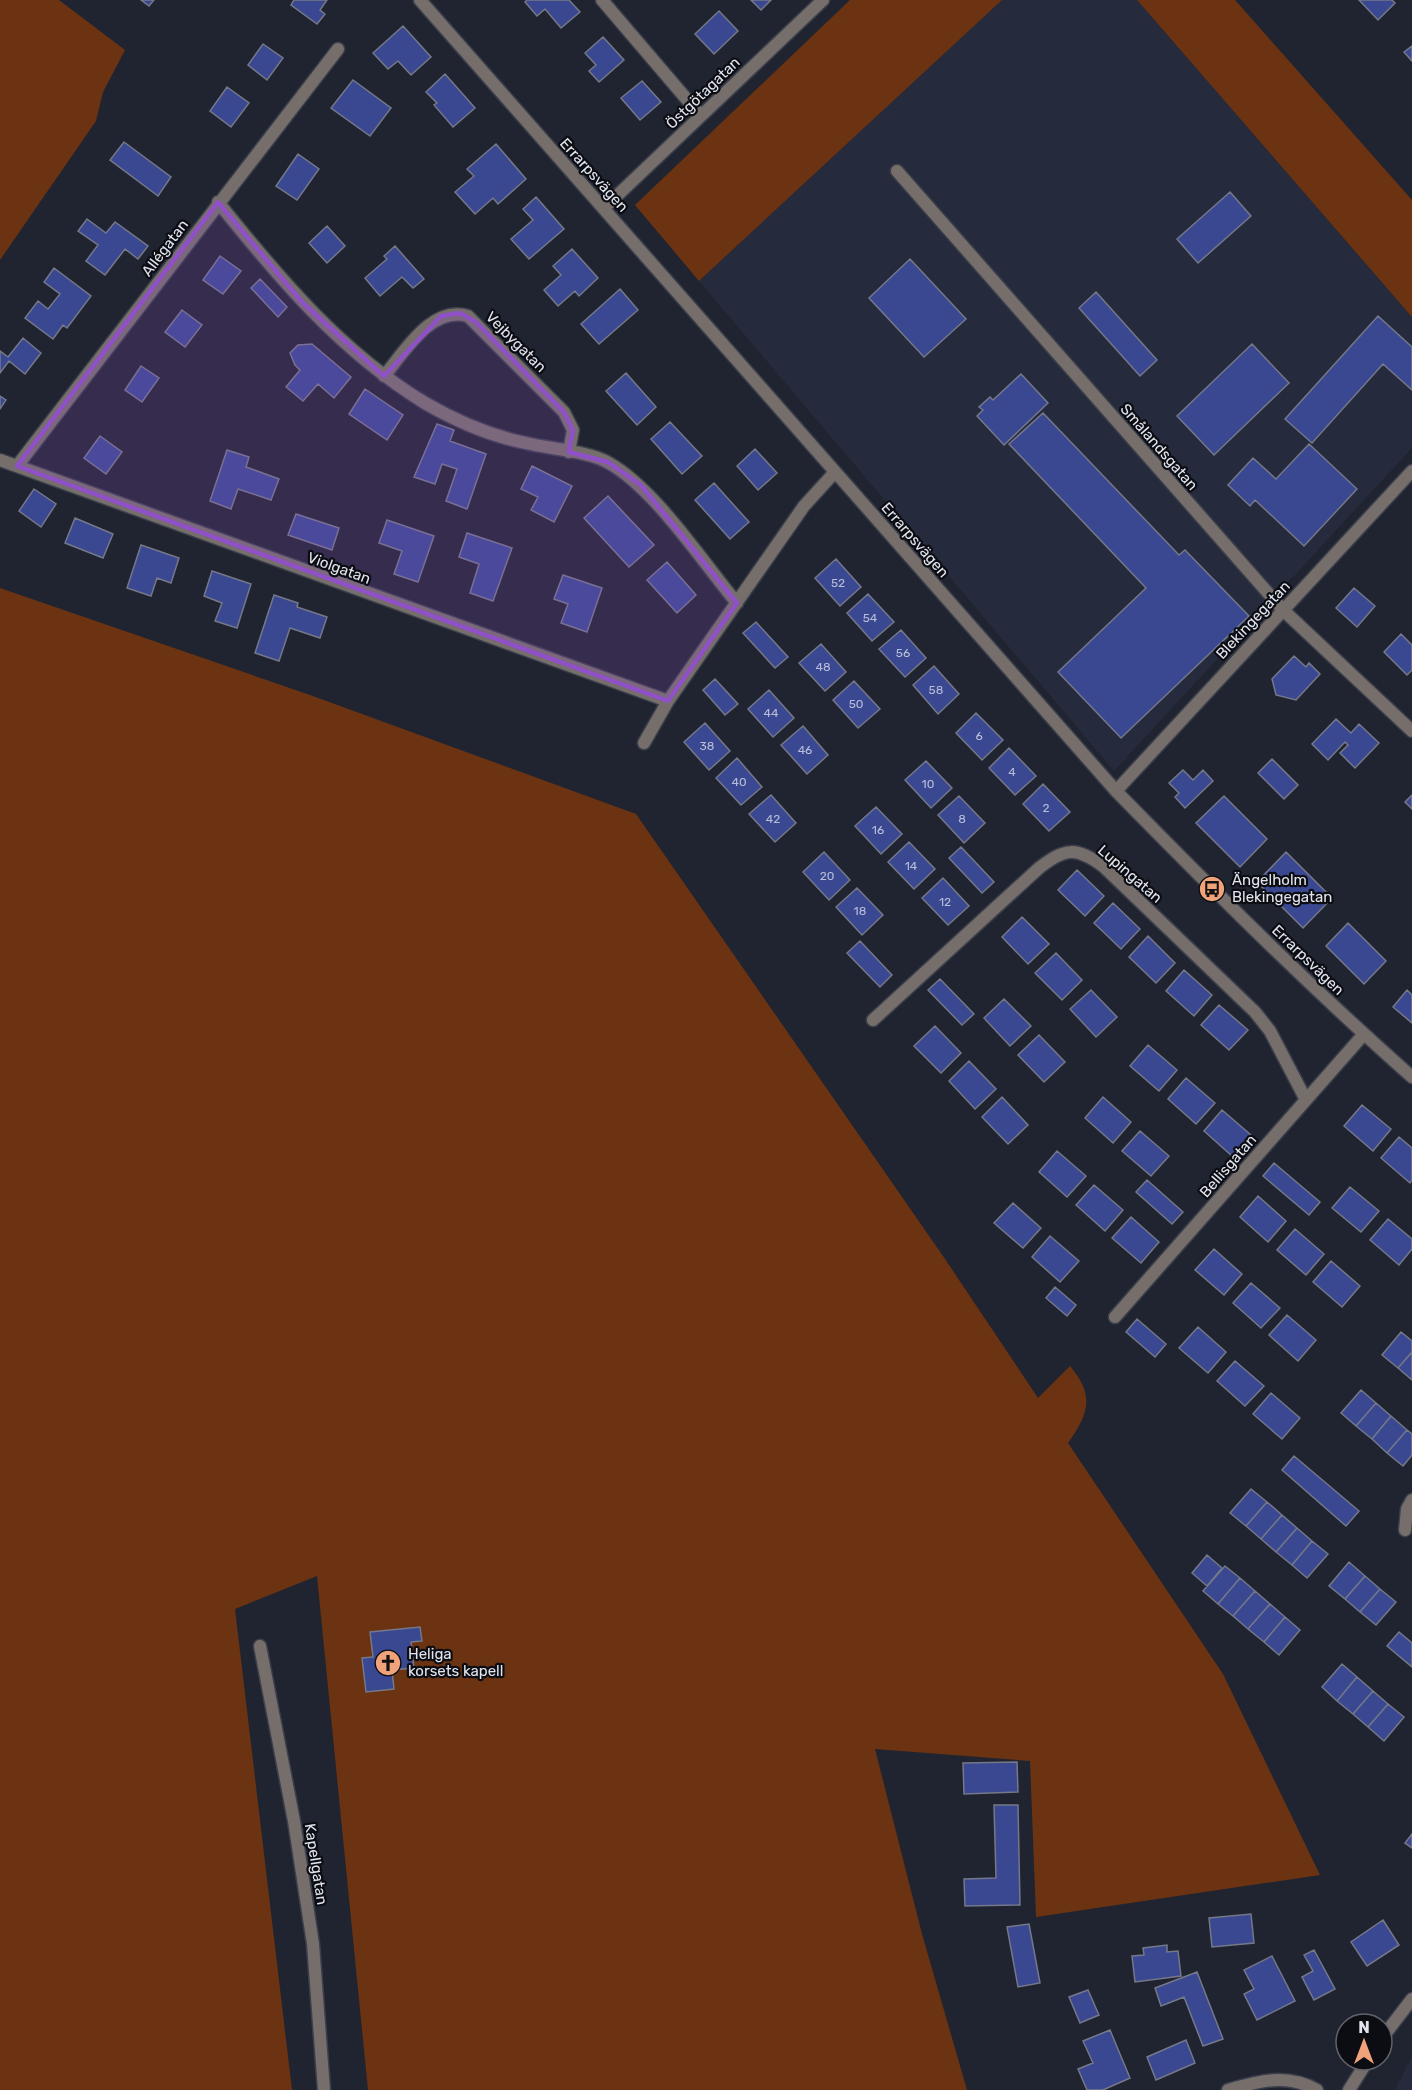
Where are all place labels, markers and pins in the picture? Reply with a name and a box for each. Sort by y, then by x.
place label: Ängelholm Blekingegatan [1232,871,1332,906]
bus stop icon: Ängelholm Blekingegatan [1197,874,1227,904]
place label: Heliga korsets kapell [408,1645,503,1680]
church icon: Heliga korsets kapell [373,1648,403,1678]

